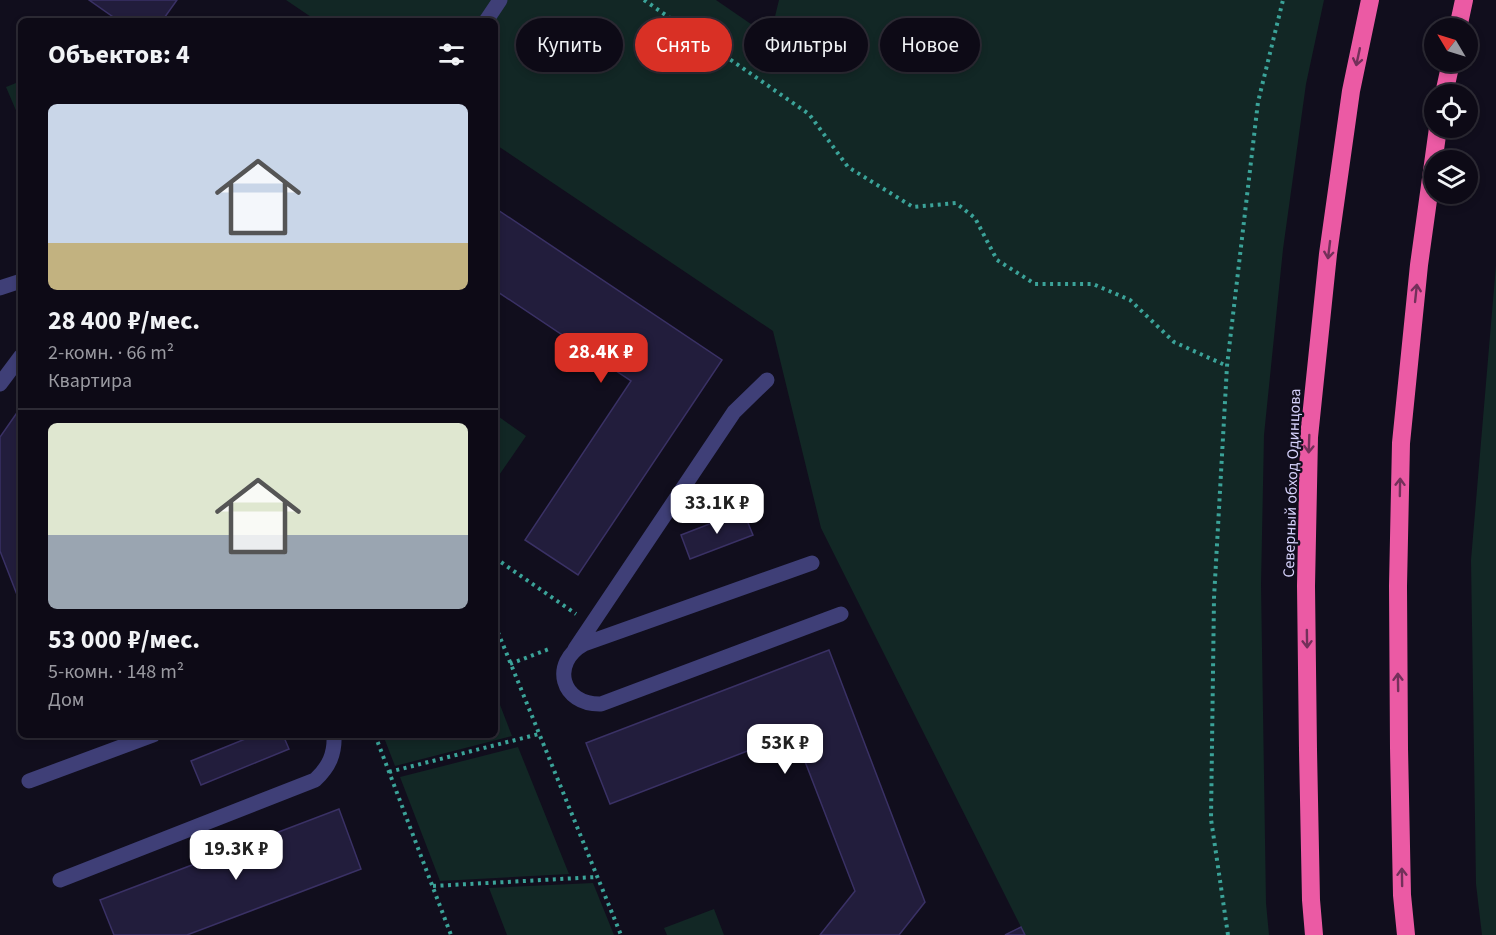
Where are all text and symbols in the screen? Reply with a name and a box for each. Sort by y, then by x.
chip: Купить [516,18,623,72]
chip: Снять [635,18,732,72]
chip: Фильтры [744,18,868,72]
chip: Новое [880,18,980,72]
north arrow [1424,18,1478,72]
map controls [1424,18,1478,204]
text: Объектов: 4 [48,36,190,73]
icon: filters [435,38,468,71]
one-way arrow [1352,47,1363,67]
button: locate [1424,84,1478,138]
icon: home [204,143,312,251]
button: layers [1424,150,1478,204]
one-way arrow [1323,240,1334,259]
one-way arrow [1411,283,1422,303]
text: 28 400 ₽/мес. [48,302,200,339]
pin: 28.4K ₽ [546,333,656,384]
text: 28.4K ₽ [569,338,633,366]
text: 2-комн. · 66 m² [48,339,174,367]
text: Квартира [48,367,132,395]
street label: Северный обход Одинцова [1278,388,1306,578]
one-way arrow [1304,433,1315,453]
icon: home [204,462,312,570]
one-way arrow [1394,477,1406,497]
pin: 33.1K ₽ [662,484,772,535]
text: 33.1K ₽ [685,489,749,517]
text: 53 000 ₽/мес. [48,621,200,658]
one-way arrow [1301,628,1313,648]
text: 5-комн. · 148 m² [48,658,184,686]
one-way arrow [1392,672,1404,692]
text: Дом [48,686,84,714]
pin: 53K ₽ [743,724,827,775]
text: 53K ₽ [761,729,809,757]
pin: 19.3K ₽ [181,830,291,881]
text: 19.3K ₽ [204,835,268,863]
one-way arrow [1396,867,1408,887]

